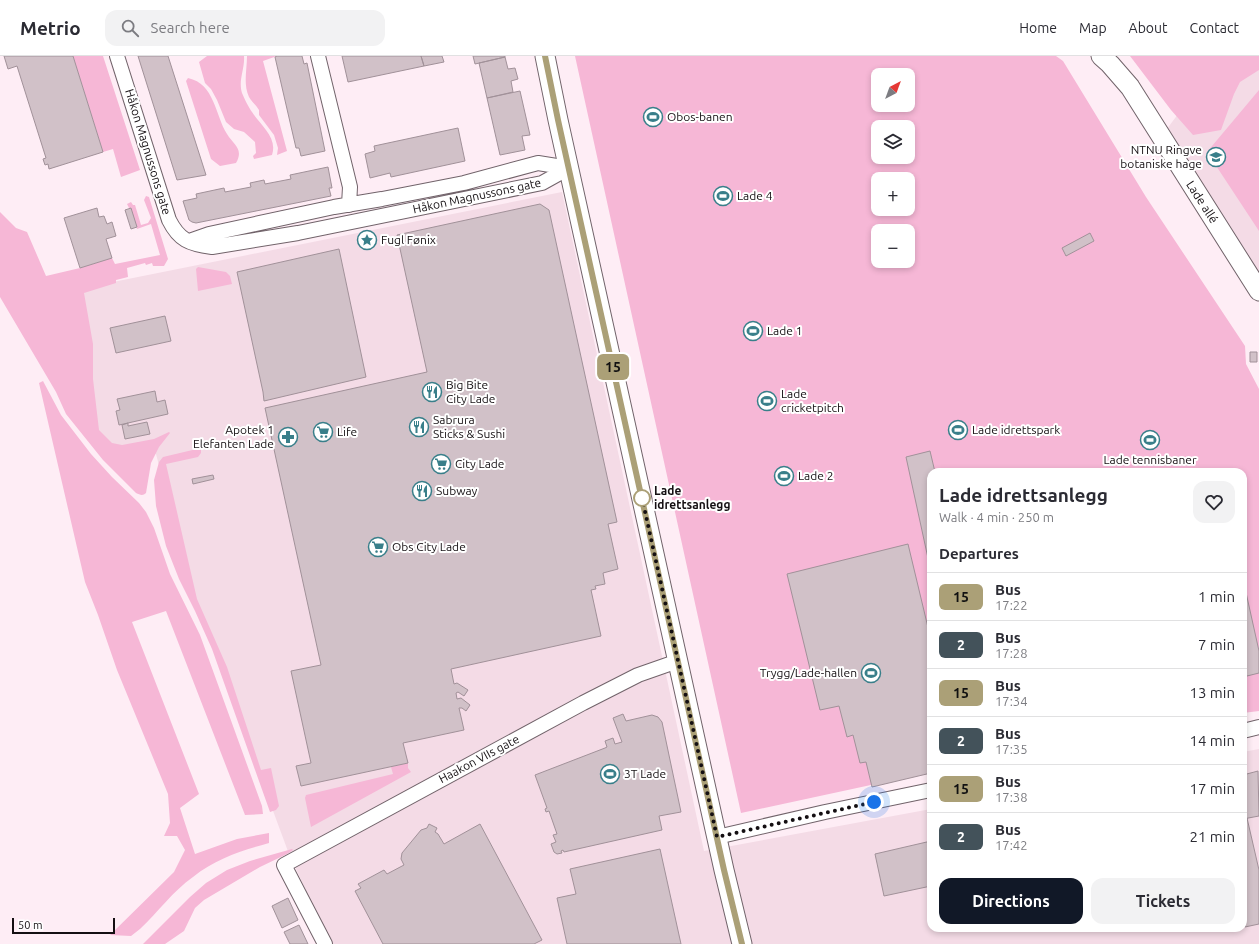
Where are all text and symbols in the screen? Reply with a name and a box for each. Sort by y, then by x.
search box [105,10,385,46]
text: Metrio [20,17,81,39]
icon: search [119,17,141,39]
text: Search here [151,19,230,36]
text: Home [1019,20,1057,36]
text: Map [1079,20,1107,36]
text: About [1129,20,1168,36]
text: Contact [1190,20,1239,36]
north arrow [871,68,915,112]
map controls [871,68,915,268]
street label: Håkon Magnussons gate [123,87,174,216]
sports icon: Obos-banen [642,106,664,128]
place label: Obos-banen [667,110,733,123]
button: layers [871,120,915,164]
place label: NTNU Ringve botaniske hage [1120,143,1202,170]
school or university icon: NTNU Ringve botaniske hage [1205,146,1227,168]
button: + [871,172,915,216]
street label: Håkon Magnussons gate [412,176,542,215]
street label: Lade allé [1184,178,1221,225]
sports icon: Lade 4 [712,185,734,207]
place label: Lade 4 [737,189,773,202]
button: − [871,224,915,268]
place icon: Fugl Fønix [356,229,378,251]
place label: Fugl Fønix [381,233,436,246]
sports icon: Lade 1 [742,320,764,342]
place label: Lade 1 [767,324,802,337]
line badge: 15 [595,354,631,380]
text: 15 [605,359,621,375]
place label: Big Bite City Lade [446,378,495,405]
restaurant icon: Big Bite City Lade [421,381,443,403]
place label: Lade cricketpitch [781,387,844,414]
sports icon: Lade cricketpitch [756,390,778,412]
place label: Sabrura Sticks & Sushi [433,413,505,440]
restaurant icon: Sabrura Sticks & Sushi [408,416,430,438]
sports icon: Lade idrettspark [947,419,969,441]
supermarket icon: Life [312,421,334,443]
place label: Apotek 1 Elefanten Lade [193,423,274,450]
place label: Lade idrettspark [972,423,1060,436]
place label: Life [337,425,357,438]
pharmacy icon: Apotek 1 Elefanten Lade [277,426,299,448]
sports icon: Lade tennisbaner [1139,429,1161,451]
supermarket icon: City Lade [430,453,452,475]
place label: Lade tennisbaner [1103,453,1197,466]
place label: City Lade [455,457,504,470]
sports icon: Lade 2 [773,465,795,487]
place label: Lade 2 [798,469,833,482]
restaurant icon: Subway [411,480,433,502]
button: heart [1193,481,1235,523]
place label: Subway [436,484,478,497]
place label: Lade idrettsanlegg [654,484,731,511]
text: Lade idrettsanlegg [939,484,1108,506]
marker: Lade idrettsanlegg [633,489,651,507]
text: Walk · 4 min · 250 m [939,510,1054,524]
supermarket icon: Obs City Lade [367,536,389,558]
place label: Obs City Lade [392,540,466,553]
text: Departures [939,545,1019,562]
text: Bus [995,581,1021,598]
text: 1 min [1198,588,1235,605]
text: 15 [953,589,969,605]
text: 17:22 [995,598,1028,612]
text: Bus [995,629,1021,646]
text: 7 min [1198,636,1235,653]
text: 2 [957,637,965,653]
text: 17:28 [995,646,1028,660]
sports icon: Trygg/Lade-hallen [860,662,882,684]
place label: Trygg/Lade-hallen [760,666,857,679]
text: Bus [995,677,1021,694]
text: 13 min [1189,684,1235,701]
text: 15 [953,685,969,701]
text: 17:34 [995,694,1028,708]
text: Bus [995,725,1021,742]
street label: Haakon VIIs gate [436,732,521,785]
text: 14 min [1189,732,1235,749]
text: 2 [957,733,965,749]
text: 17:35 [995,742,1028,756]
sports icon: 3T Lade [599,763,621,785]
place label: 3T Lade [624,767,666,780]
text: Bus [995,773,1021,790]
text: 17 min [1189,780,1235,797]
text: 15 [953,781,969,797]
text: 17:38 [995,790,1028,804]
your location [864,792,884,812]
text: Bus [995,821,1021,838]
text: 21 min [1189,828,1235,845]
text: 2 [957,829,965,845]
text: 17:42 [995,838,1028,852]
button: Directions [939,878,1083,924]
button: Tickets [1091,878,1235,924]
scale bar [12,916,115,935]
text: 50 m [18,919,42,931]

